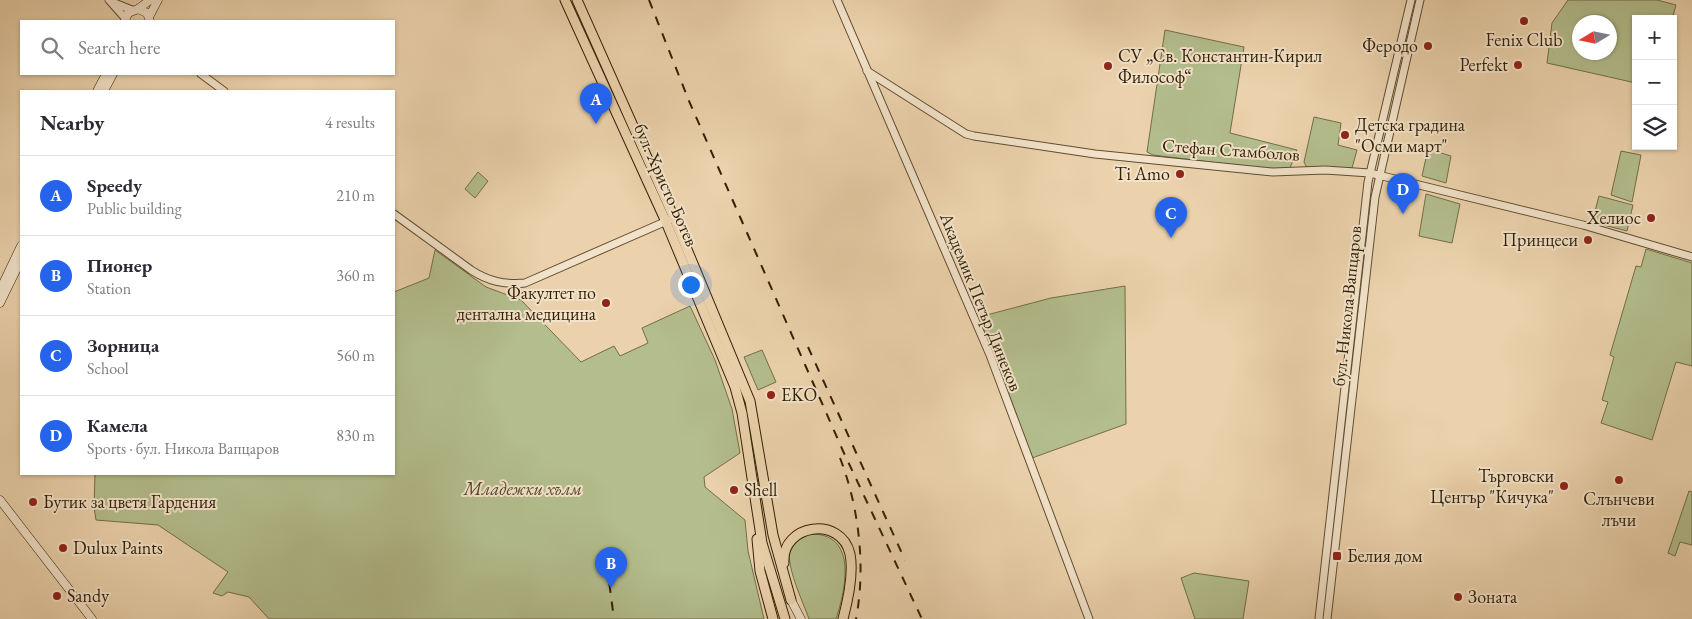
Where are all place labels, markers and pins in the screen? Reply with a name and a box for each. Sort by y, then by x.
marker: Fenix Club [1518,15,1530,27]
place label: Fenix Club [1486,28,1562,51]
place label: Феродо [1362,34,1418,57]
marker: Феродо [1422,40,1434,52]
place label: СУ „Св. Константин-Кирил Философ“ [1118,44,1323,88]
place label: Perfekt [1460,53,1508,76]
marker: Perfekt [1512,59,1524,71]
marker: СУ „Св. Константин-Кирил Философ“ [1102,60,1114,72]
pin: A [580,83,612,124]
place label: Детска градина "Осми март" [1355,113,1466,157]
marker: Детска градина "Осми март" [1339,129,1351,141]
place label: Ti Amo [1115,162,1170,185]
marker: Ti Amo [1174,168,1186,180]
pin: D [1387,173,1419,214]
pin: C [1155,197,1187,238]
place label: Хелиос [1586,206,1641,229]
marker: Хелиос [1645,212,1657,224]
place label: Принцеси [1502,228,1578,251]
marker: Принцеси [1582,234,1594,246]
place label: Факултет по дентална медицина [457,281,597,325]
marker: Факултет по дентална медицина [600,297,612,309]
place label: EKO [781,383,817,406]
marker: EKO [765,389,777,401]
place label: Търговски Център "Кичука" [1430,464,1554,508]
marker: Слънчеви лъчи [1613,474,1625,486]
place label: Shell [744,478,777,501]
marker: Търговски Център "Кичука" [1558,480,1570,492]
marker: Shell [728,484,740,496]
place label: Слънчеви лъчи [1583,487,1655,531]
place label: Бутик за цветя Гардения [43,490,216,513]
marker: Бутик за цветя Гардения [27,496,39,508]
place label: Dulux Paints [73,536,163,559]
marker: Dulux Paints [57,542,69,554]
place label: Белия дом [1347,544,1423,567]
pin: B [595,547,627,588]
marker: Белия дом [1331,550,1343,562]
place label: Sandy [67,584,109,607]
place label: Зоната [1468,585,1518,608]
marker: Sandy [51,590,63,602]
marker: Зоната [1452,591,1464,603]

